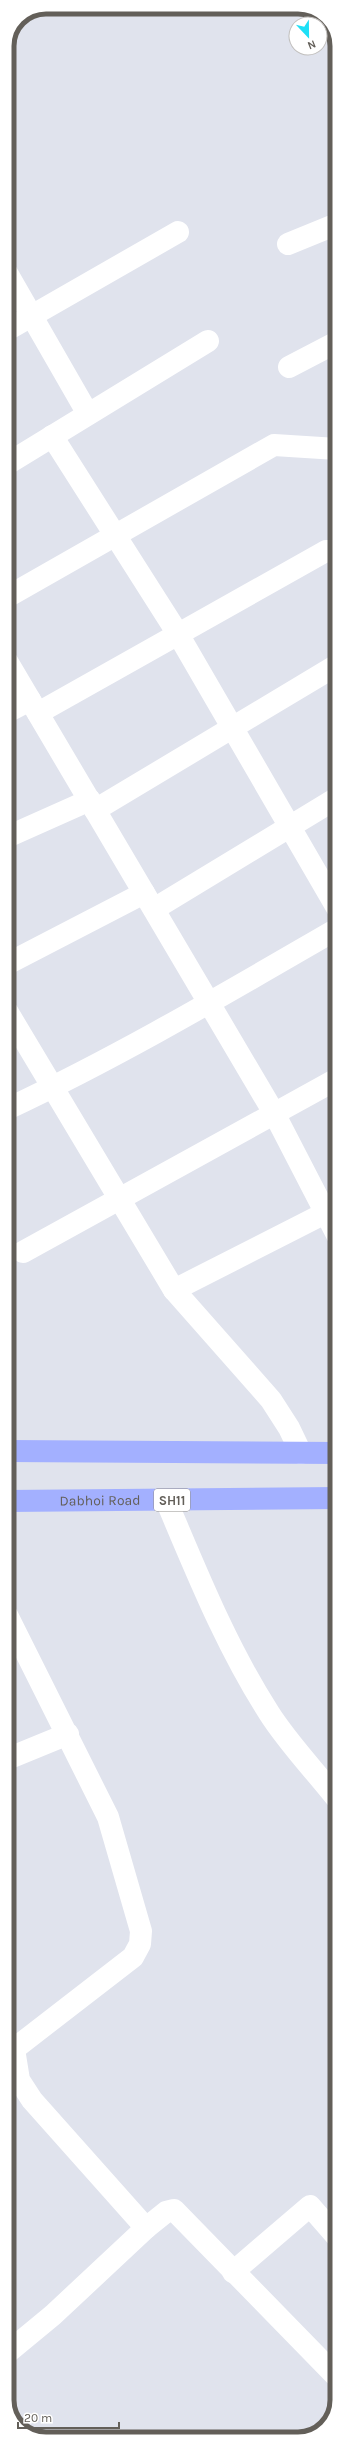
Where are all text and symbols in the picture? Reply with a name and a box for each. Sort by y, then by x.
north arrow [288,16,328,56]
text: N [305,37,318,52]
road number: SH11 [154,1489,190,1511]
street label: Dabhoi Road [59,1492,141,1510]
scale bar [18,2404,119,2430]
text: 20 m [24,2411,52,2425]

